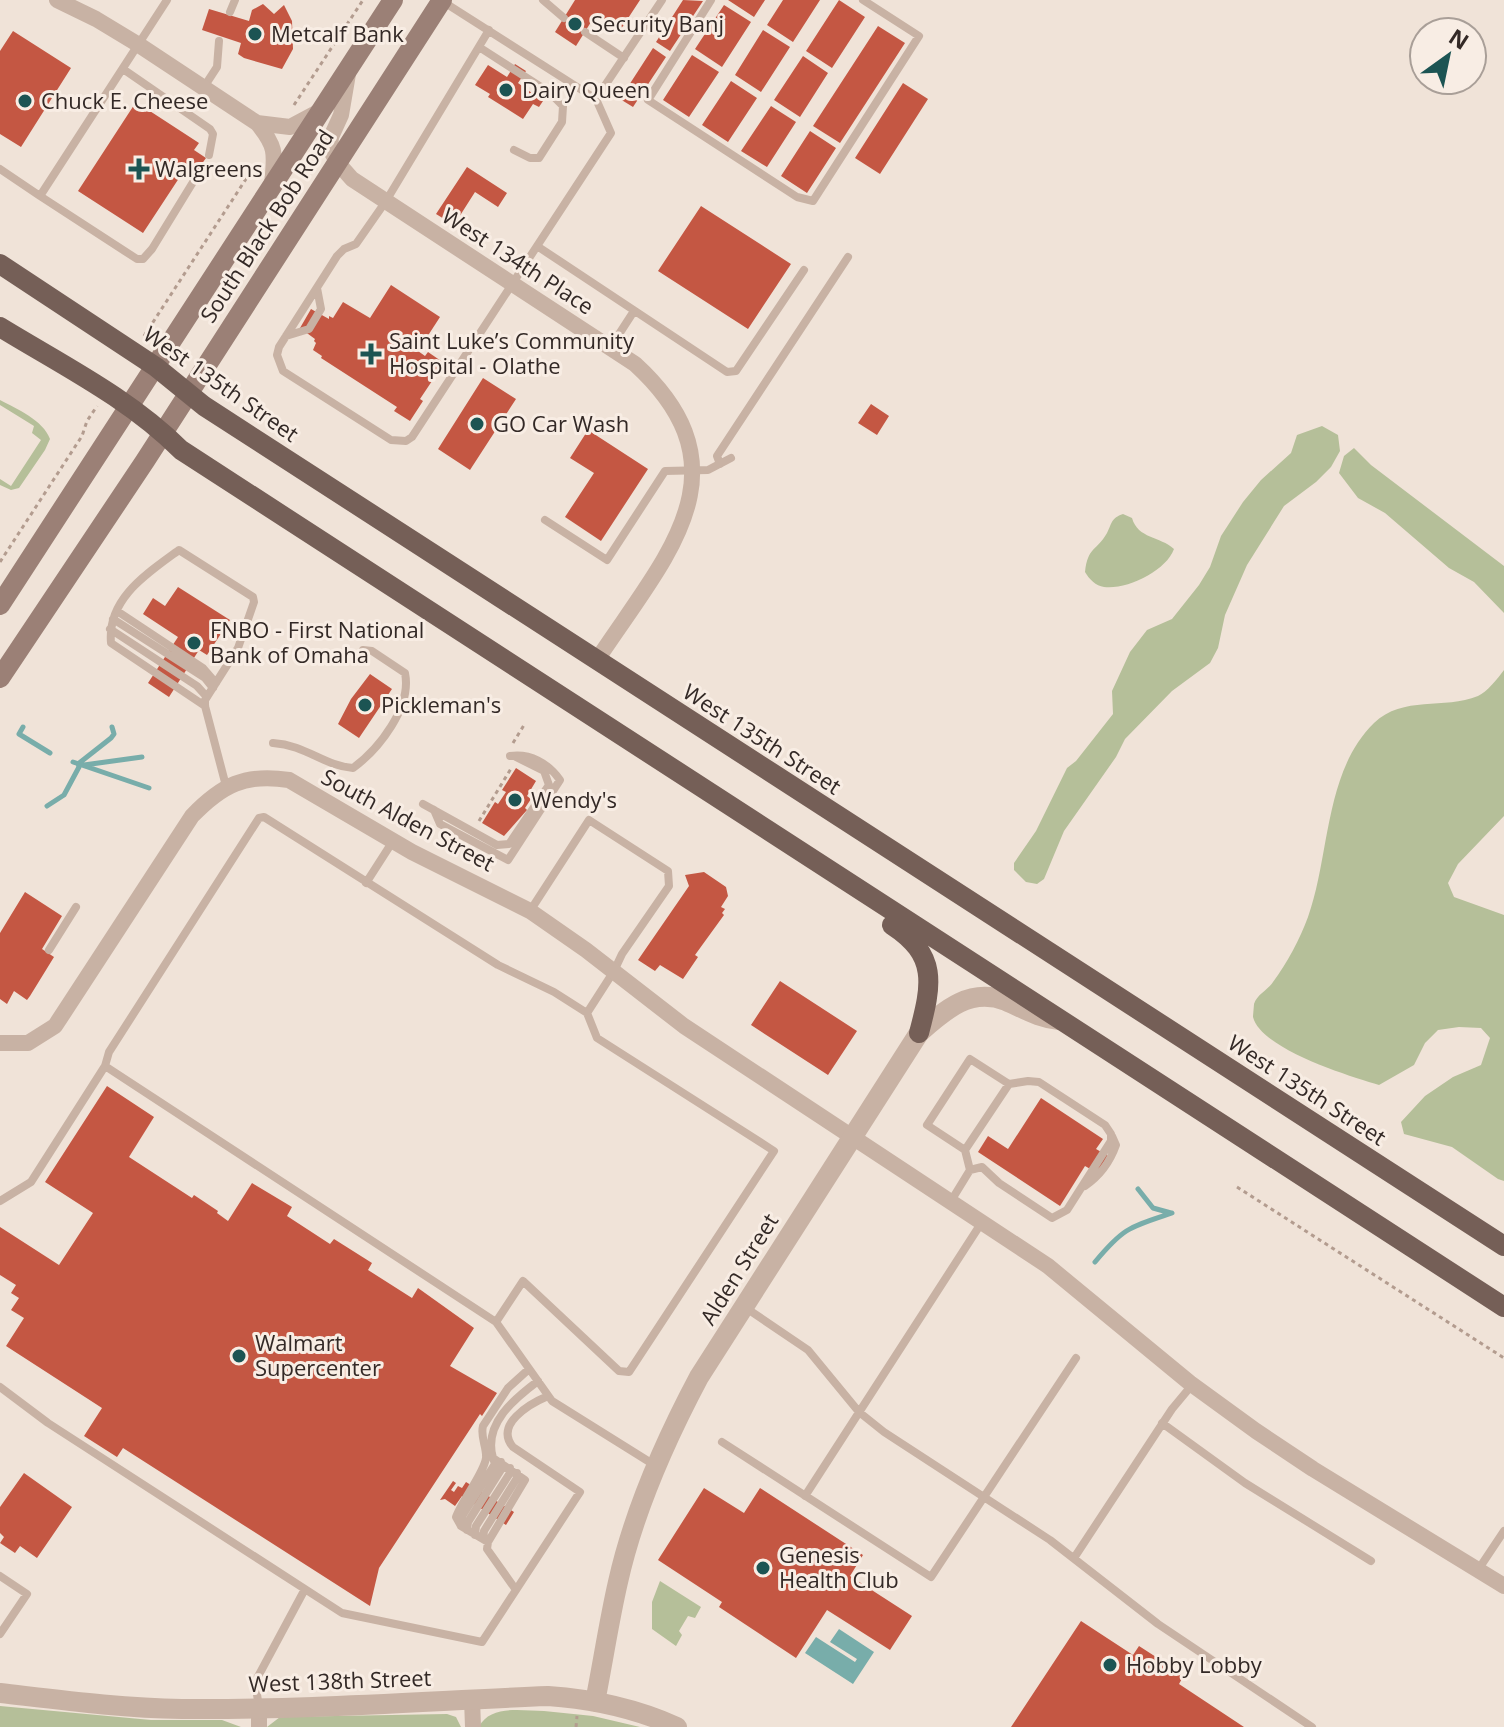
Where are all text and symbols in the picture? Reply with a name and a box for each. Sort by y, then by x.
place label: Security Banj [591,8,724,38]
marker: Security Banj [566,15,584,33]
north arrow [1408,16,1488,96]
place label: Metcalf Bank [271,18,404,48]
text: N [1444,21,1475,56]
marker: Metcalf Bank [246,25,264,43]
place label: Dairy Queen [522,74,650,104]
marker: Dairy Queen [497,81,515,99]
place label: Chuck E. Cheese [41,85,208,115]
marker: Chuck E. Cheese [16,92,34,110]
street label: South Black Bob Road [192,123,340,328]
place label: Walgreens [155,153,263,183]
marker: Walgreens [130,160,148,178]
street label: West 134th Place [437,200,600,321]
street label: West 135th Street [138,318,305,448]
place label: Saint Luke’s Community Hospital - Olathe [389,325,635,380]
marker: Saint Luke’s Community Hospital - Olathe [360,343,382,365]
place label: GO Car Wash [493,408,629,438]
marker: GO Car Wash [468,415,486,433]
place label: FNBO - First National Bank of Omaha [210,614,424,669]
marker: FNBO - First National Bank of Omaha [185,634,203,652]
street label: West 135th Street [678,676,848,801]
place label: Pickleman's [381,689,501,719]
marker: Pickleman's [356,696,374,714]
street label: South Alden Street [317,761,500,877]
place label: Wendy's [531,784,617,814]
marker: Wendy's [506,791,524,809]
street label: West 135th Street [1223,1027,1393,1152]
street label: Alden Street [692,1207,784,1330]
place label: Walmart Supercenter [255,1327,381,1382]
marker: Walmart Supercenter [230,1347,248,1365]
place label: Genesis Health Club [779,1539,899,1594]
marker: Genesis Health Club [754,1559,772,1577]
place label: Hobby Lobby [1126,1649,1263,1679]
marker: Hobby Lobby [1101,1656,1119,1674]
street label: West 138th Street [248,1662,432,1698]

